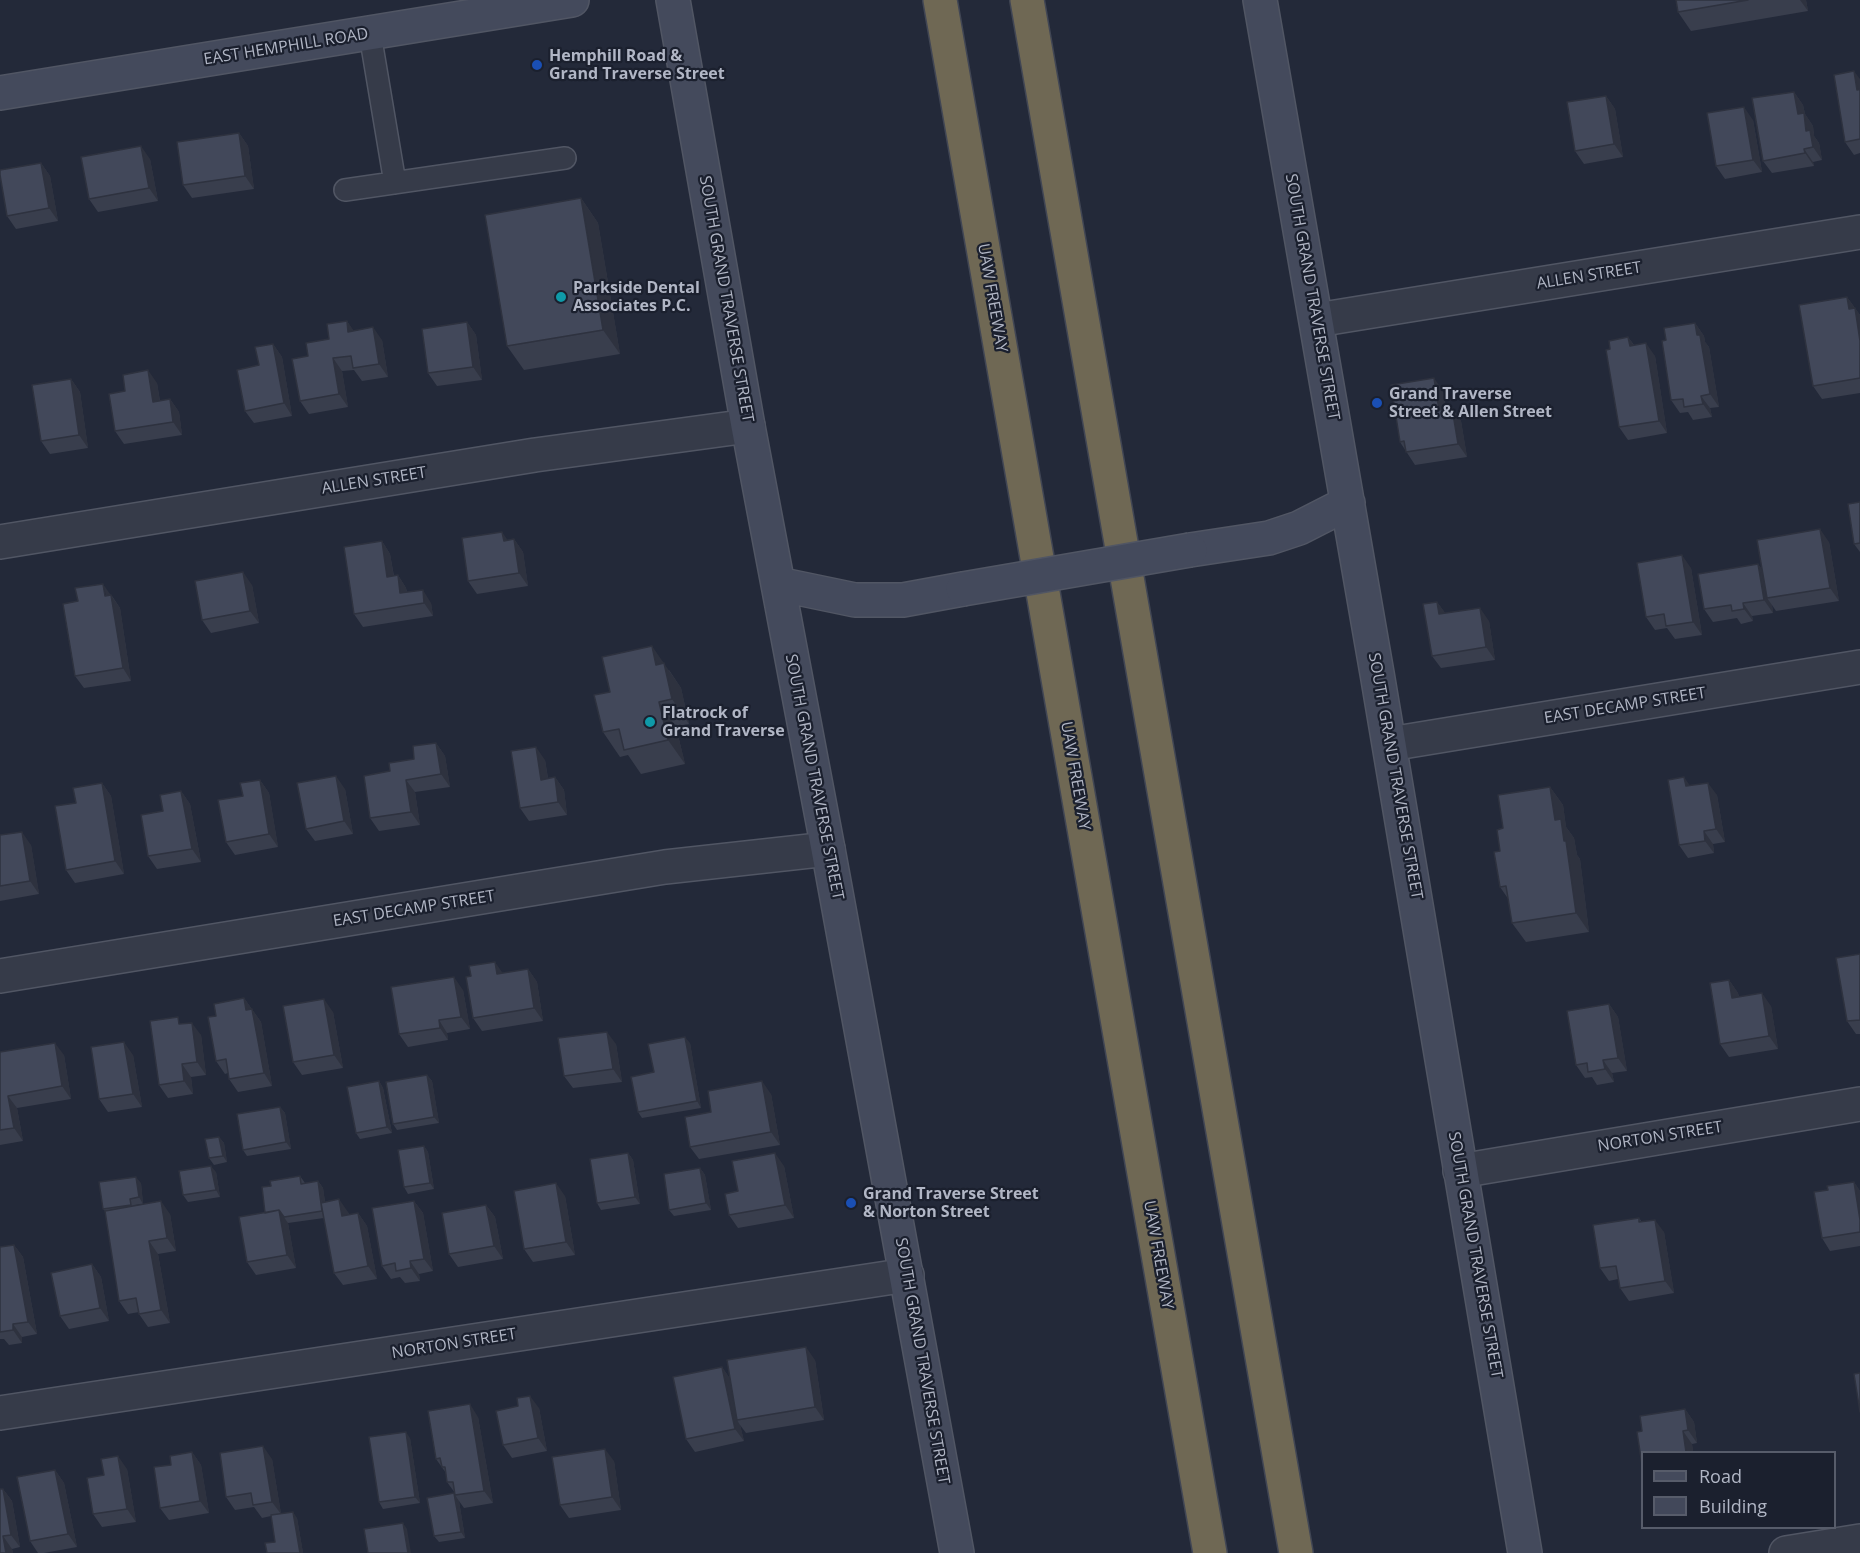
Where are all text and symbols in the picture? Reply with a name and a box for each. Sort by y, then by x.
street label: EAST HEMPHILL ROAD [202,24,370,70]
place label: Hemphill Road & Grand Traverse Street [549,46,725,84]
marker: Hemphill Road & Grand Traverse Street [530,58,544,72]
street label: SOUTH GRAND TRAVERSE STREET [1281,172,1343,422]
street label: SOUTH GRAND TRAVERSE STREET [695,174,757,424]
street label: UAW FREEWAY [973,242,1011,354]
street label: ALLEN STREET [1535,258,1643,294]
place label: Parkside Dental Associates P.C. [573,278,700,316]
marker: Parkside Dental Associates P.C. [554,290,568,304]
place label: Grand Traverse Street & Allen Street [1389,384,1552,422]
marker: Grand Traverse Street & Allen Street [1370,396,1384,410]
street label: ALLEN STREET [320,463,428,499]
street label: SOUTH GRAND TRAVERSE STREET [1364,651,1426,901]
street label: SOUTH GRAND TRAVERSE STREET [781,652,847,902]
street label: EAST DECAMP STREET [1543,684,1707,728]
place label: Flatrock of Grand Traverse [662,703,785,741]
marker: Flatrock of Grand Traverse [643,715,657,729]
street label: UAW FREEWAY [1056,720,1094,832]
street label: EAST DECAMP STREET [332,887,496,931]
street label: NORTON STREET [1596,1118,1724,1156]
street label: SOUTH GRAND TRAVERSE STREET [1444,1130,1506,1380]
place label: Grand Traverse Street & Norton Street [863,1184,1039,1222]
marker: Grand Traverse Street & Norton Street [844,1196,858,1210]
street label: UAW FREEWAY [1139,1199,1177,1311]
street label: SOUTH GRAND TRAVERSE STREET [891,1236,953,1486]
street label: NORTON STREET [390,1325,518,1363]
legend [1641,1451,1836,1529]
text: Road [1699,1464,1742,1488]
text: Building [1699,1494,1767,1518]

